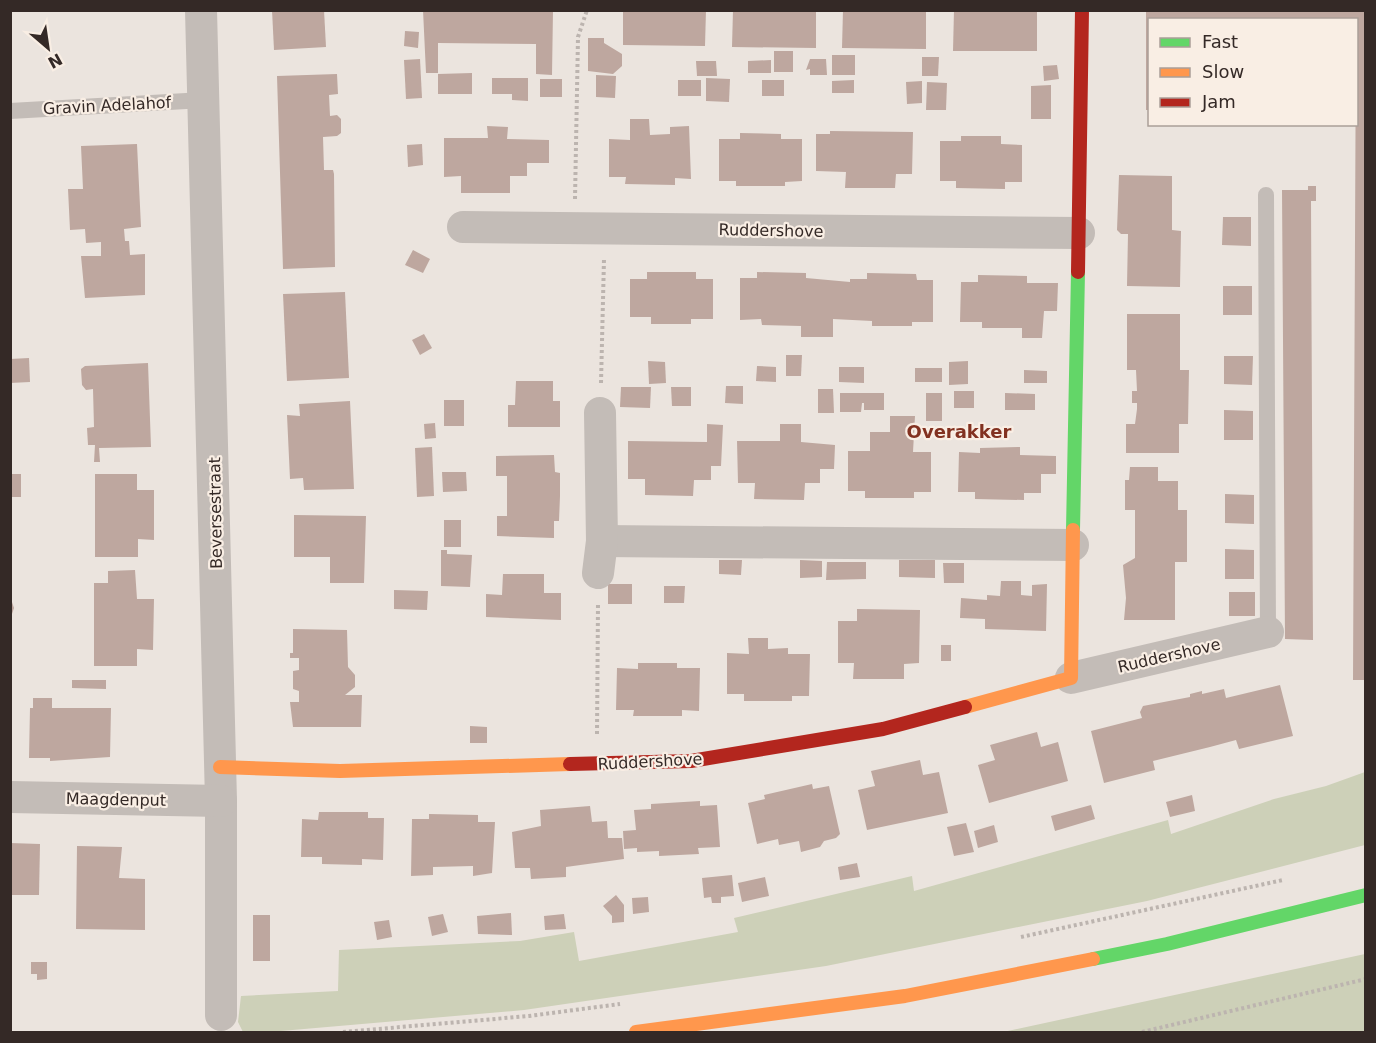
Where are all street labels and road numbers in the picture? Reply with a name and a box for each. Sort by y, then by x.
street label: Gravin Adelahof [42,93,172,118]
street label: Ruddershove [718,220,824,241]
street label: Beversestraat [205,457,226,569]
street label: Ruddershove [1116,634,1222,677]
street label: Ruddershove [597,749,703,774]
street label: Maagdenput [66,789,166,810]

